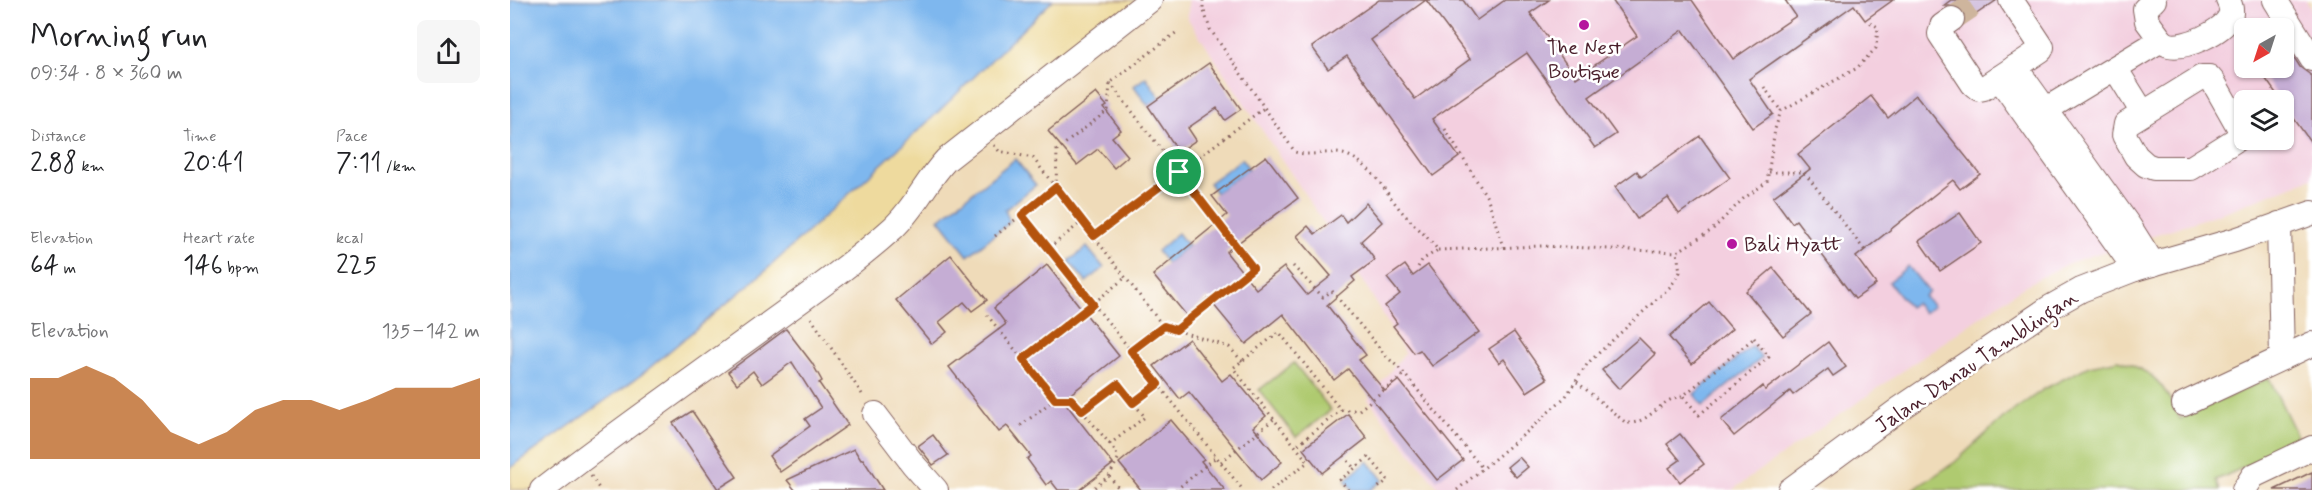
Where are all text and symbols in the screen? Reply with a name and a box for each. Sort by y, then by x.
text: Morning run [30,15,208,59]
marker: The Nest Boutique [1577,18,1591,32]
north arrow [2234,18,2294,78]
map controls [2234,18,2294,150]
button: share [417,20,480,83]
place label: The Nest Boutique [1546,34,1622,86]
text: 09:34 · 8 × 360 m [30,60,183,87]
button: layers [2234,90,2294,150]
text: Distance [30,126,86,147]
text: Time [183,126,217,147]
text: Pace [336,126,368,147]
pin [1153,146,1204,197]
text: 2.88 [30,147,77,181]
text: 20:41 [183,147,244,181]
text: 7:11 [336,147,382,181]
icon: arrive [1162,155,1195,188]
text: km [77,156,105,177]
text: /km [382,156,416,177]
text: Elevation [30,228,93,249]
text: Heart rate [183,228,255,249]
text: kcal [336,228,363,249]
place label: Bali Hyatt [1744,231,1842,259]
marker: Bali Hyatt [1725,237,1739,251]
text: 64 [30,249,59,283]
text: 146 [183,249,223,283]
text: 225 [336,249,377,283]
text: m [59,258,76,279]
text: bpm [223,258,259,279]
street label: Jalan Danau Tamblingan [1870,283,2085,442]
text: Elevation [30,318,109,345]
text: 135–142 m [382,318,480,345]

